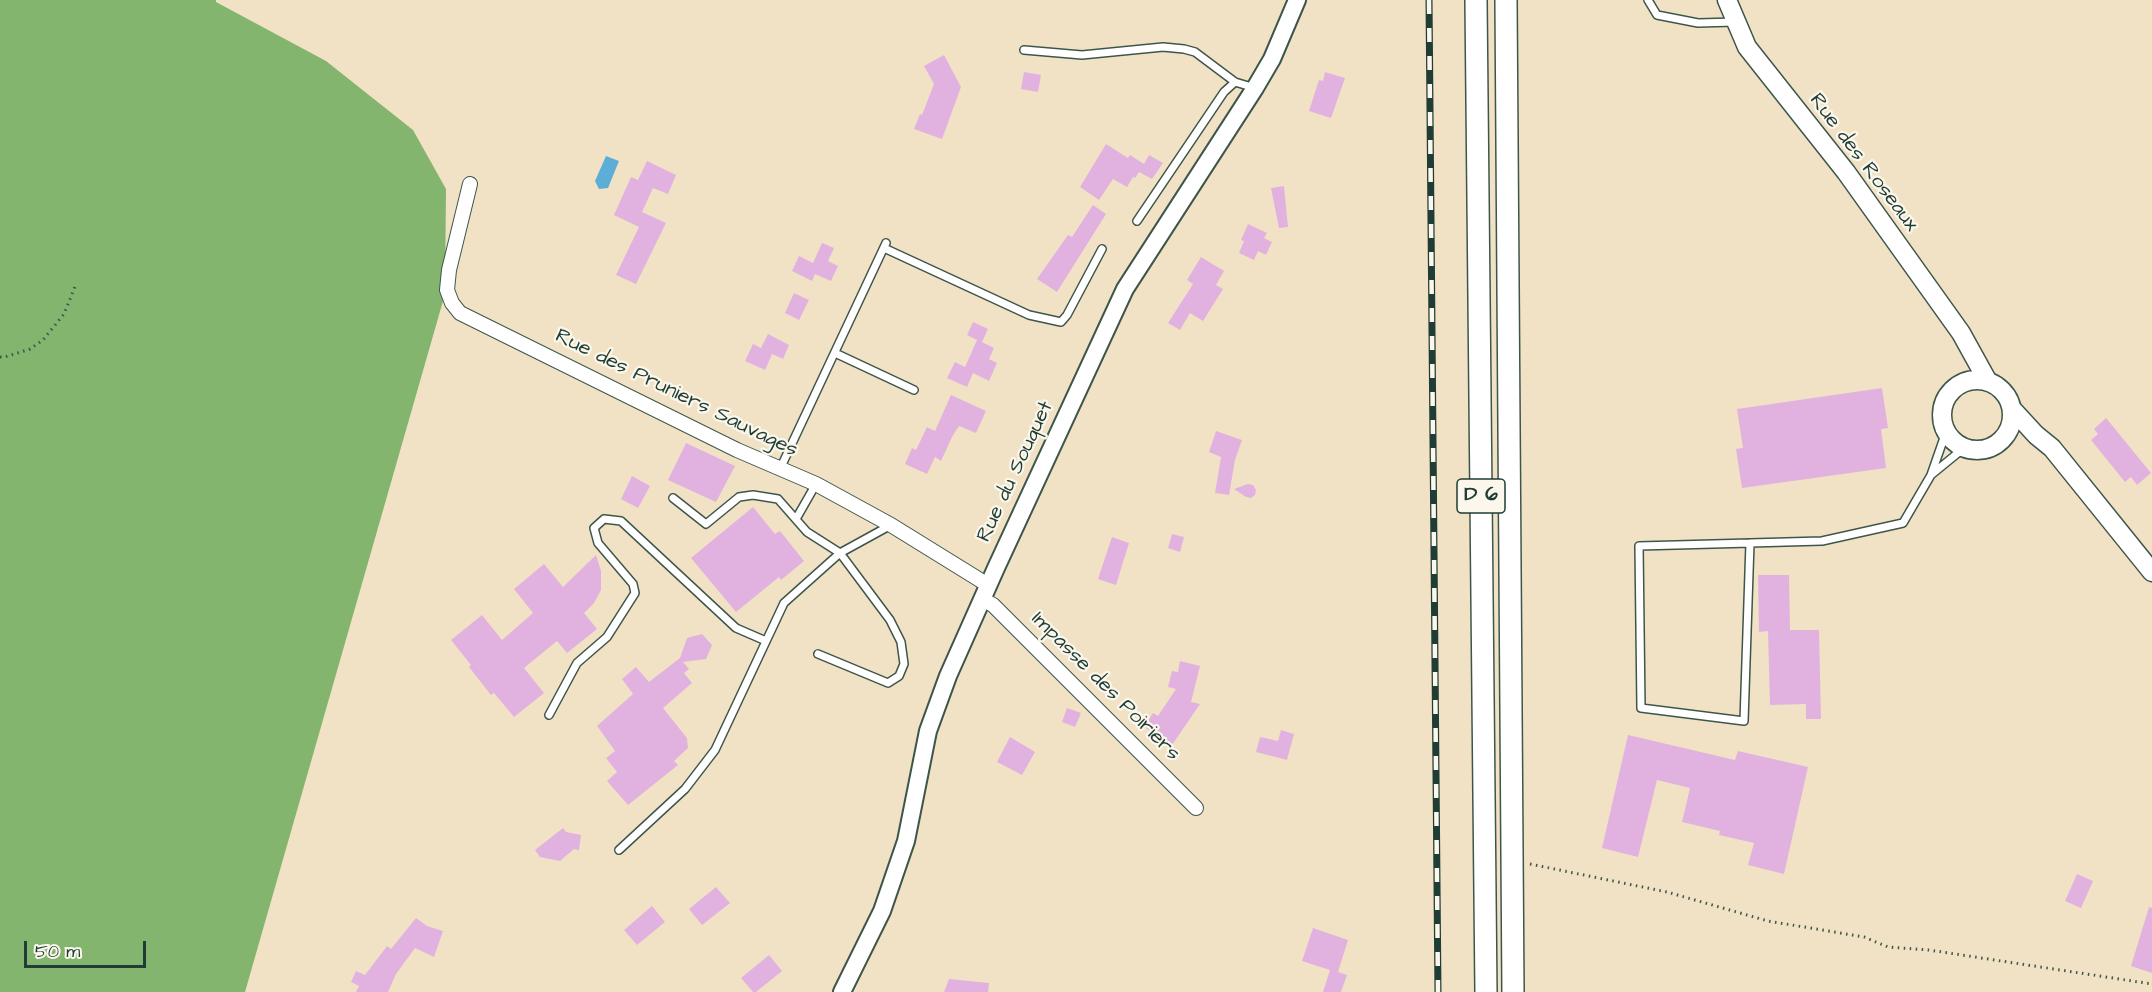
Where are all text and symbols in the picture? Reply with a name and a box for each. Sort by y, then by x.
street label: Rue des Roseaux [1803,89,1923,237]
street label: Rue des Pruniers Sauvages [551,324,801,464]
street label: Rue du Souquet [972,398,1060,546]
road number: D 6 [1457,479,1505,513]
street label: Impasse des Poiriers [1025,607,1185,767]
scale bar [27,929,148,967]
text: 50 m [35,939,80,964]

